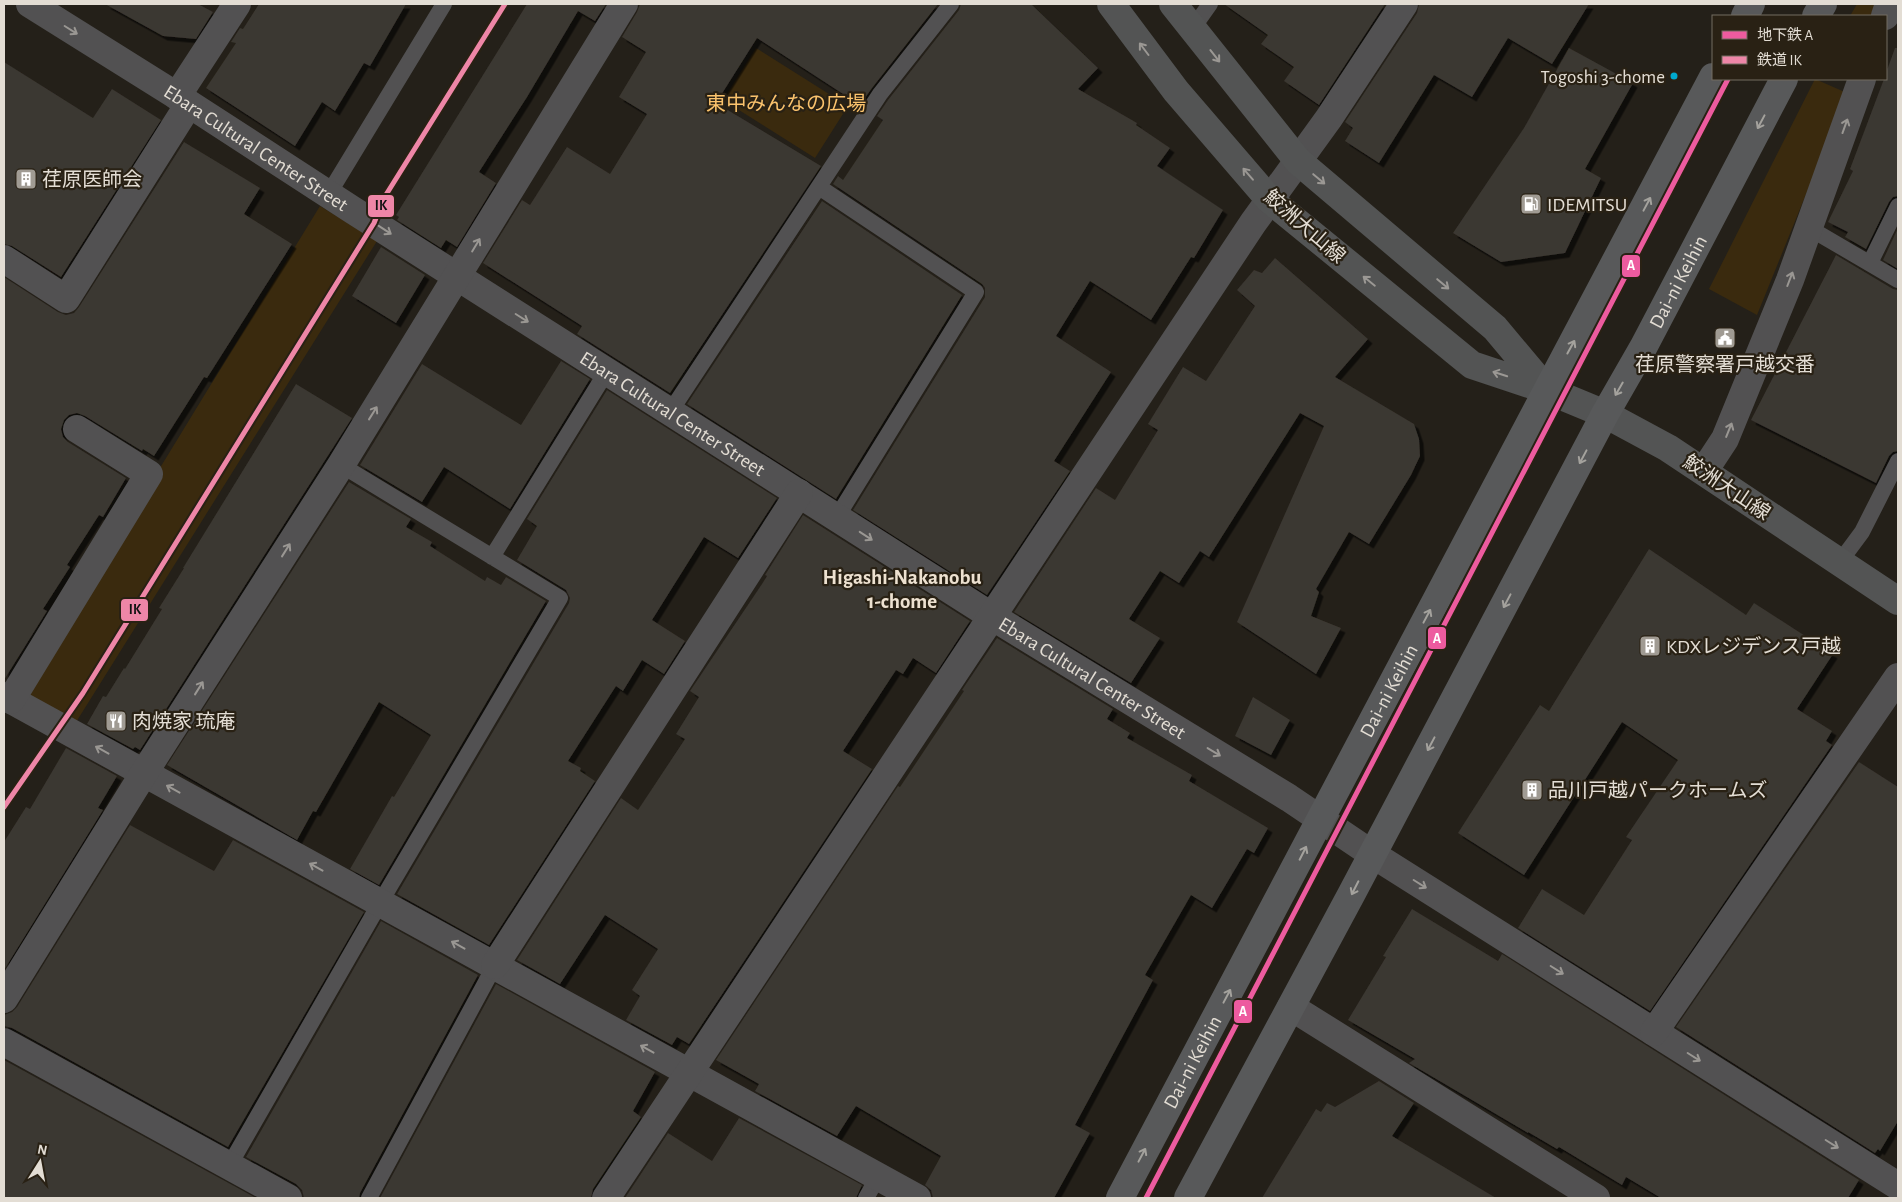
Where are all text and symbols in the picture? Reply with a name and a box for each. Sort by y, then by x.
legend [1712,15,1887,80]
one-way arrow [64,25,78,35]
text: 地下鉄 A [1757,27,1813,43]
one-way arrow [1139,42,1149,56]
one-way arrow [1209,49,1220,62]
text: 鉄道 IK [1757,52,1802,68]
place label: Togoshi 3-chome [1540,68,1665,87]
marker: Togoshi 3-chome [1669,71,1679,81]
street label: Ebara Cultural Center Street [160,81,352,216]
park label: 東中みんなの広場 [706,93,866,114]
one-way arrow [1756,114,1765,129]
one-way arrow [1841,119,1850,134]
building icon: 荏原医師会 [14,167,38,191]
place label: 荏原医師会 [42,168,142,190]
one-way arrow [1242,168,1253,181]
one-way arrow [1313,174,1326,185]
street label: 鮫洲大山線 [1260,185,1350,267]
fuel station icon: IDEMITSU [1519,192,1543,216]
line badge: IK [367,194,395,218]
place label: IDEMITSU [1547,195,1627,215]
one-way arrow [1642,196,1652,211]
text: IK [375,199,388,213]
one-way arrow [378,225,392,235]
street label: Dai-ni Keihin [1646,232,1711,332]
one-way arrow [471,238,482,252]
line badge: A [1621,254,1641,278]
text: A [1627,259,1636,273]
one-way arrow [1786,272,1795,287]
one-way arrow [1363,276,1376,287]
one-way arrow [1437,279,1450,290]
one-way arrow [515,312,529,323]
public building icon: 荏原警察署戸越交番 [1713,326,1737,350]
one-way arrow [1566,340,1576,355]
street label: Ebara Cultural Center Street [576,348,769,481]
place label: 荏原警察署戸越交番 [1635,353,1815,375]
one-way arrow [1493,369,1509,379]
one-way arrow [1614,382,1624,396]
one-way arrow [367,406,378,420]
one-way arrow [1725,423,1734,438]
one-way arrow [1578,449,1587,464]
street label: 鮫洲大山線 [1679,450,1775,524]
one-way arrow [859,531,873,541]
one-way arrow [281,544,291,558]
district label: Higashi-Nakanobu 1-chome [823,567,981,612]
one-way arrow [1502,593,1512,608]
line badge: IK [120,598,149,622]
text: IK [129,603,142,617]
one-way arrow [1423,609,1432,624]
street label: Ebara Cultural Center Street [995,614,1189,744]
line badge: A [1427,626,1447,650]
text: A [1433,632,1442,646]
building icon: KDXレジデンス戸越 [1638,634,1662,658]
place label: KDXレジデンス戸越 [1666,635,1841,657]
street label: Dai-ni Keihin [1357,641,1422,741]
one-way arrow [194,681,204,695]
restaurant icon: 肉焼家 琉庵 [104,709,128,733]
place label: 肉焼家 琉庵 [132,710,235,732]
one-way arrow [1426,736,1435,751]
one-way arrow [94,745,109,755]
one-way arrow [1206,747,1220,757]
building icon: 品川戸越パークホームズ [1520,778,1544,802]
place label: 品川戸越パークホームズ [1548,780,1767,801]
one-way arrow [166,784,181,794]
one-way arrow [1298,845,1308,860]
one-way arrow [308,862,323,872]
one-way arrow [1412,879,1426,889]
one-way arrow [1350,880,1359,895]
one-way arrow [451,940,466,950]
one-way arrow [1550,965,1564,976]
one-way arrow [1223,989,1232,1004]
line badge: A [1233,999,1253,1024]
text: A [1239,1005,1248,1019]
street label: Dai-ni Keihin [1160,1013,1226,1112]
one-way arrow [639,1044,654,1054]
one-way arrow [1687,1053,1701,1063]
north arrow [15,1137,65,1187]
one-way arrow [1824,1139,1838,1149]
text: N [36,1142,48,1158]
one-way arrow [1138,1148,1148,1163]

